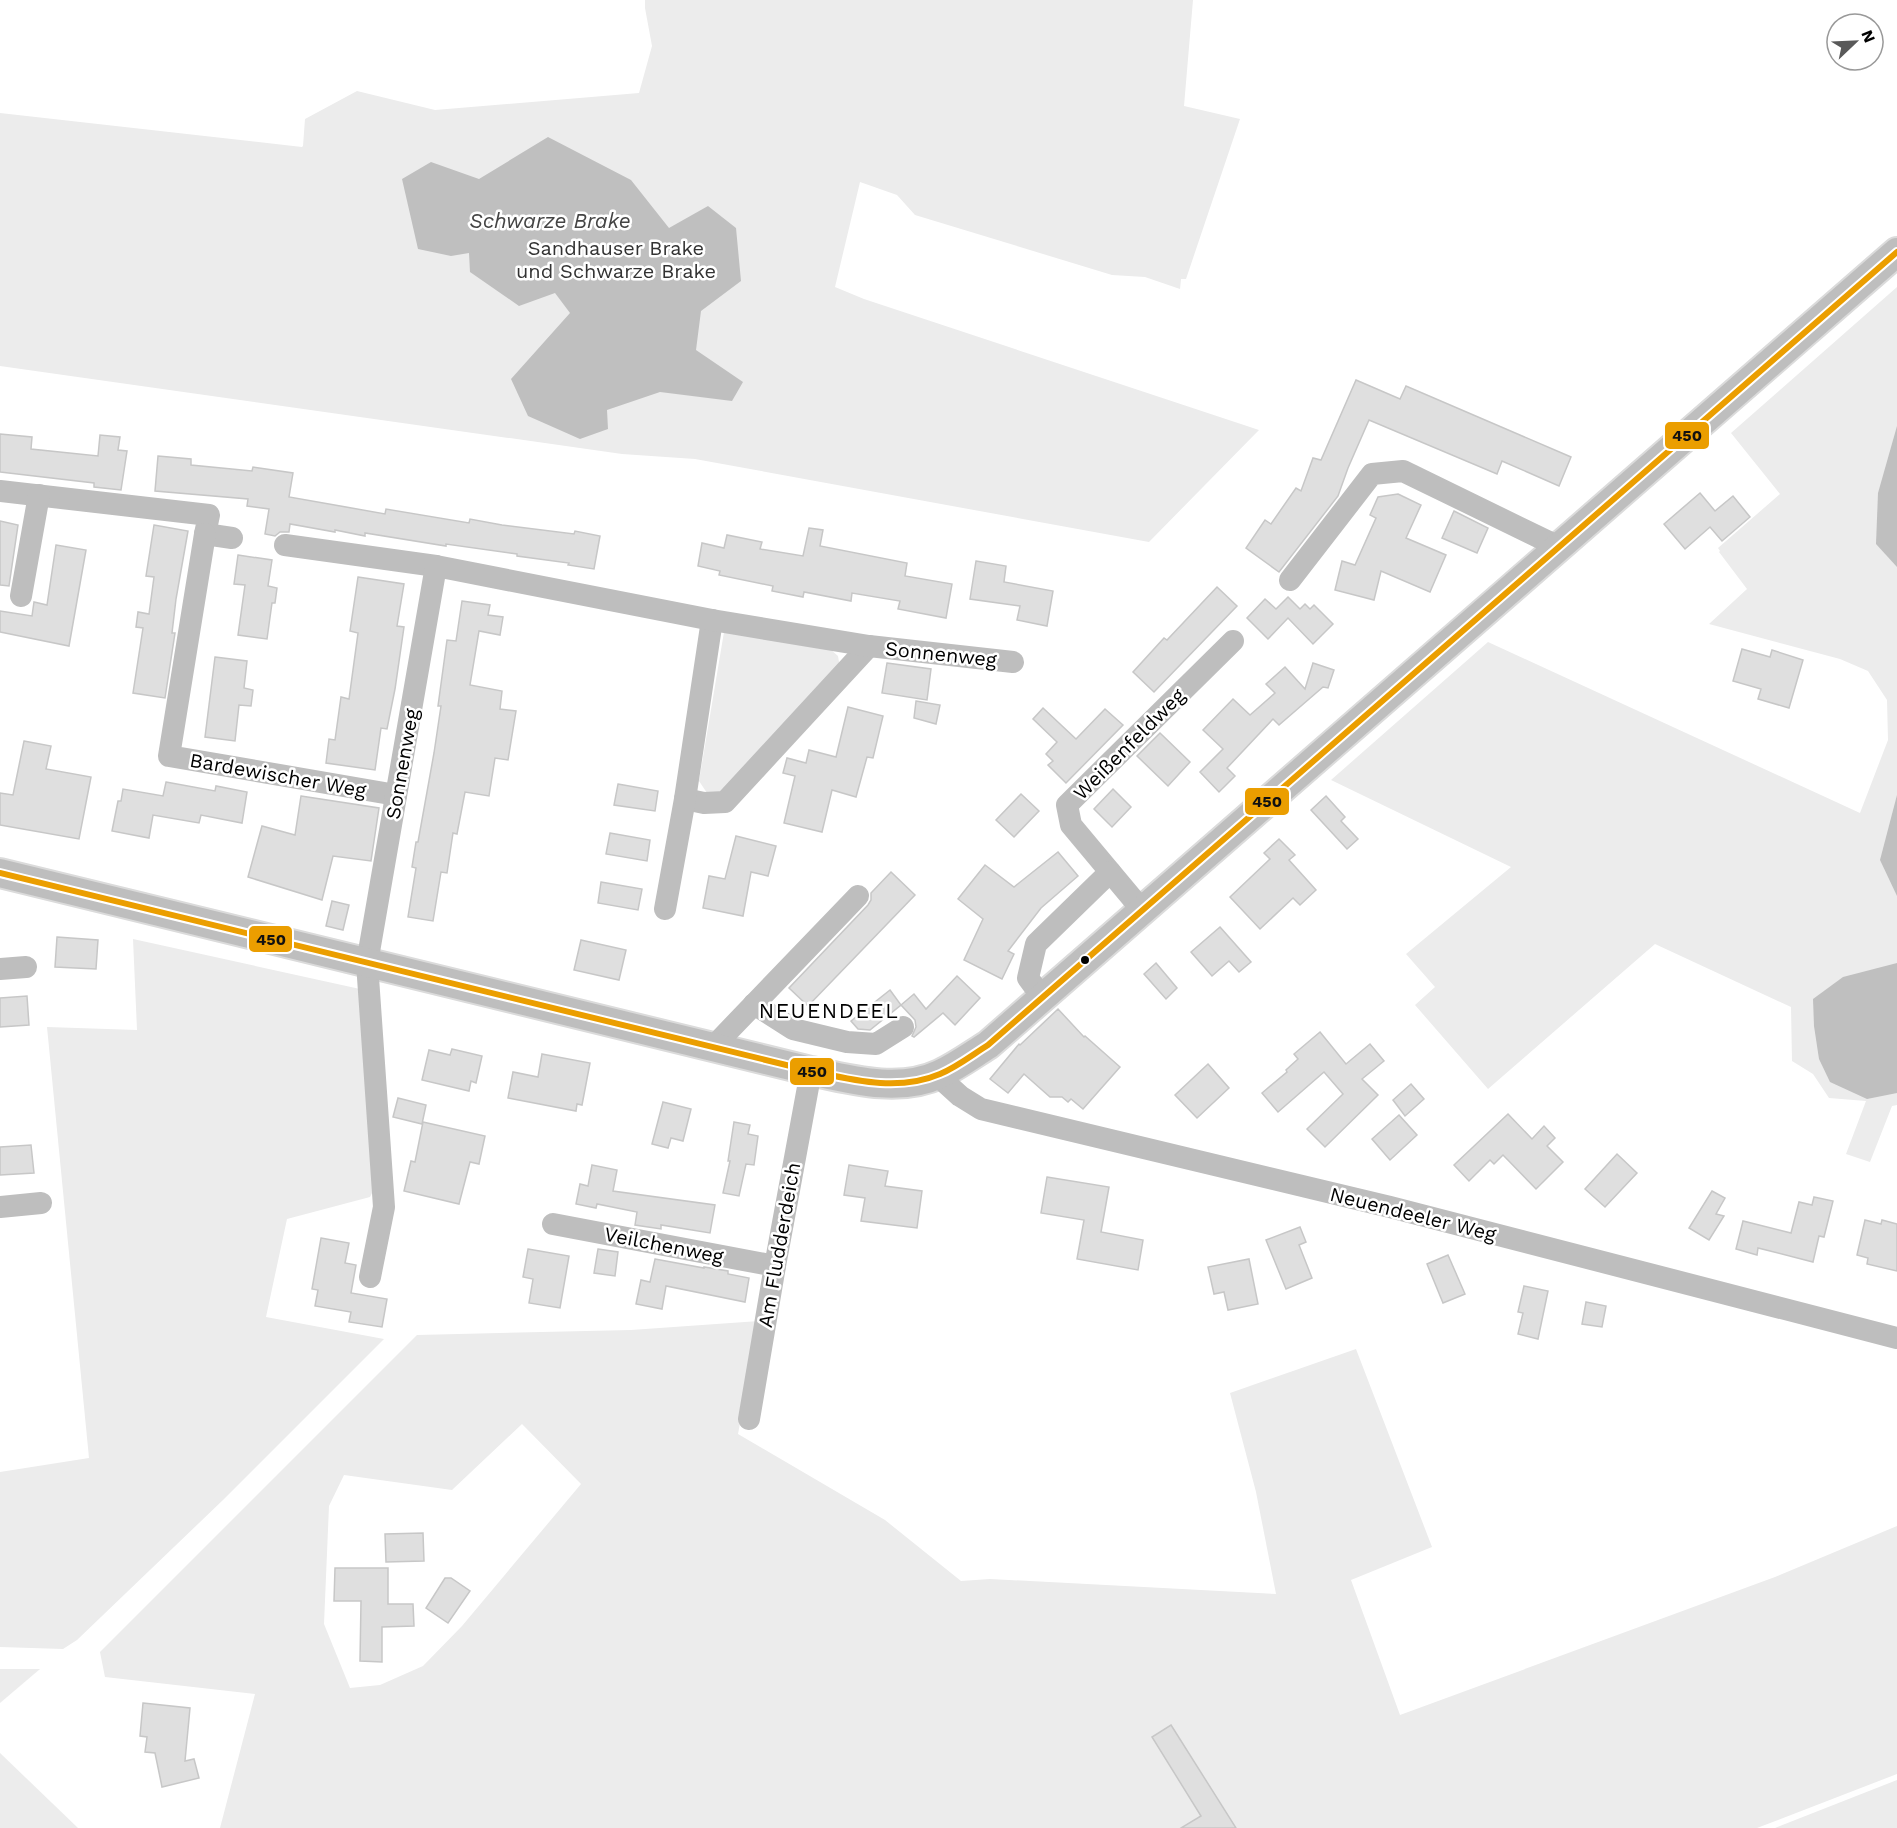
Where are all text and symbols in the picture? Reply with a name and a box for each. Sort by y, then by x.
north arrow [1825,12,1885,72]
text: N [1857,27,1879,46]
water label: Schwarze Brake [469,208,631,233]
park label: Sandhauser Brake und Schwarze Brake [516,236,716,283]
line badge: 450 [1664,421,1710,450]
text: 450 [1672,426,1702,445]
street label: Sonnenweg [884,636,998,672]
street label: Weißenfeldweg [1068,683,1190,805]
street label: Sonnenweg [380,706,424,821]
street label: Bardewischer Weg [188,748,368,802]
line badge: 450 [1244,787,1290,816]
text: 450 [1252,792,1282,811]
line badge: 450 [248,925,293,953]
text: 450 [256,930,286,949]
unlabelled marker [1079,954,1091,966]
district label: NEUENDEEL [759,998,899,1023]
line badge: 450 [789,1057,835,1086]
text: 450 [797,1062,827,1081]
street label: Am Fludderdeich [753,1161,805,1329]
street label: Neuendeeler Weg [1327,1182,1499,1246]
street label: Veilchenweg [602,1222,726,1268]

